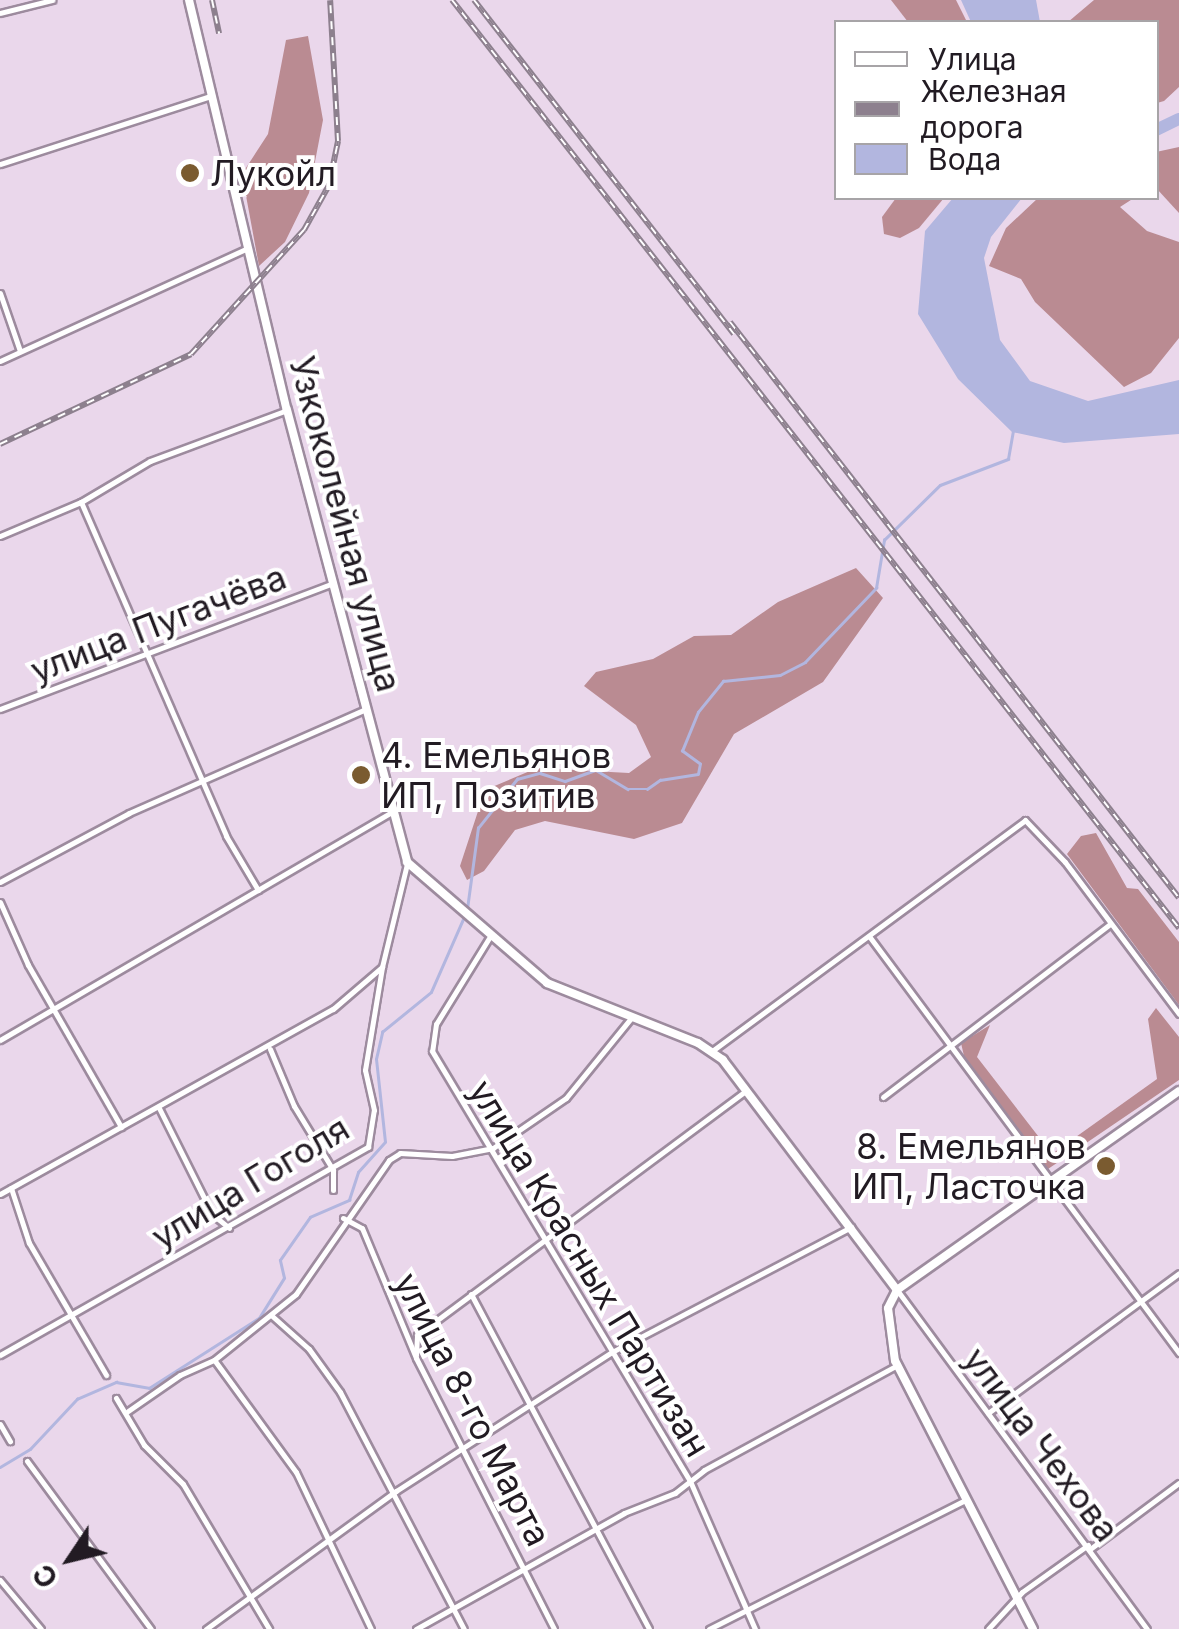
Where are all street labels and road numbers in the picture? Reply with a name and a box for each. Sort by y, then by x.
street label: Узкоколейная улица [281,352,411,696]
street label: улица Пугачёва [24,555,292,691]
street label: улица Красных Партизан [461,1072,719,1464]
street label: улица Гоголя [144,1107,356,1257]
street label: улица 8-го Марта [386,1265,560,1553]
street label: улица Чехова [955,1339,1129,1549]

